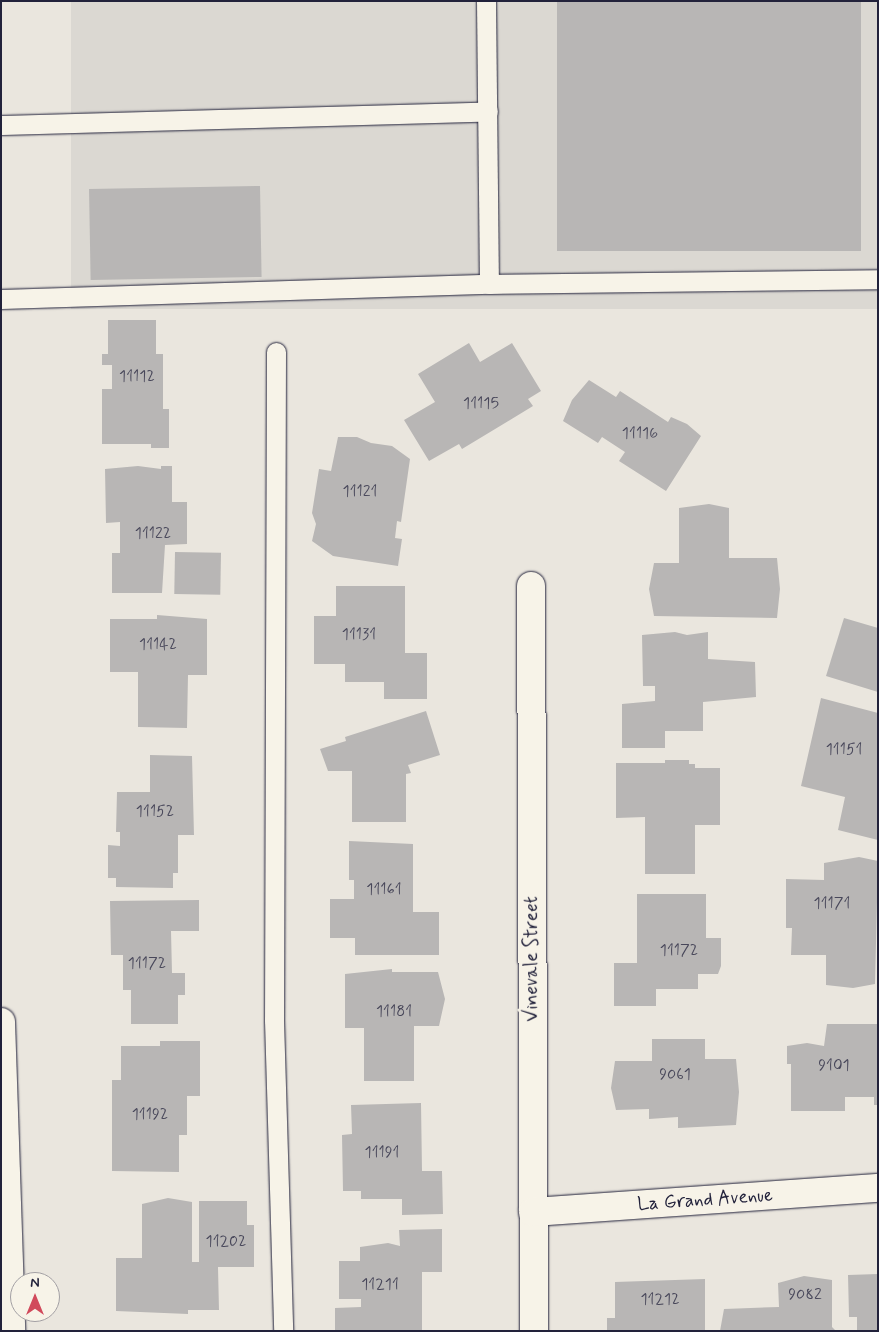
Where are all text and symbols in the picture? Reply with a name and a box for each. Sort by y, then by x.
house number: 11112 [119,367,155,387]
house number: 11115 [463,394,499,414]
house number: 11116 [622,424,658,444]
house number: 11121 [343,482,377,502]
house number: 11122 [135,524,171,544]
house number: 11131 [342,625,376,645]
house number: 11142 [139,635,177,655]
house number: 11151 [826,740,862,760]
house number: 11152 [136,802,174,822]
house number: 11161 [366,880,402,900]
house number: 11171 [814,894,850,914]
street label: Vinevale Street [521,895,543,1023]
house number: 11172 [660,941,698,961]
house number: 11172 [128,954,166,974]
house number: 11181 [376,1002,412,1022]
house number: 9101 [818,1056,850,1076]
house number: 9061 [659,1065,691,1085]
house number: 11192 [132,1105,168,1125]
house number: 11191 [365,1143,399,1163]
street label: La Grand Avenue [632,1184,778,1216]
house number: 11202 [206,1232,246,1252]
north arrow [10,1272,60,1322]
text: N [30,1274,40,1292]
house number: 11211 [361,1275,399,1295]
house number: 9082 [788,1285,822,1305]
house number: 11212 [640,1290,680,1310]

